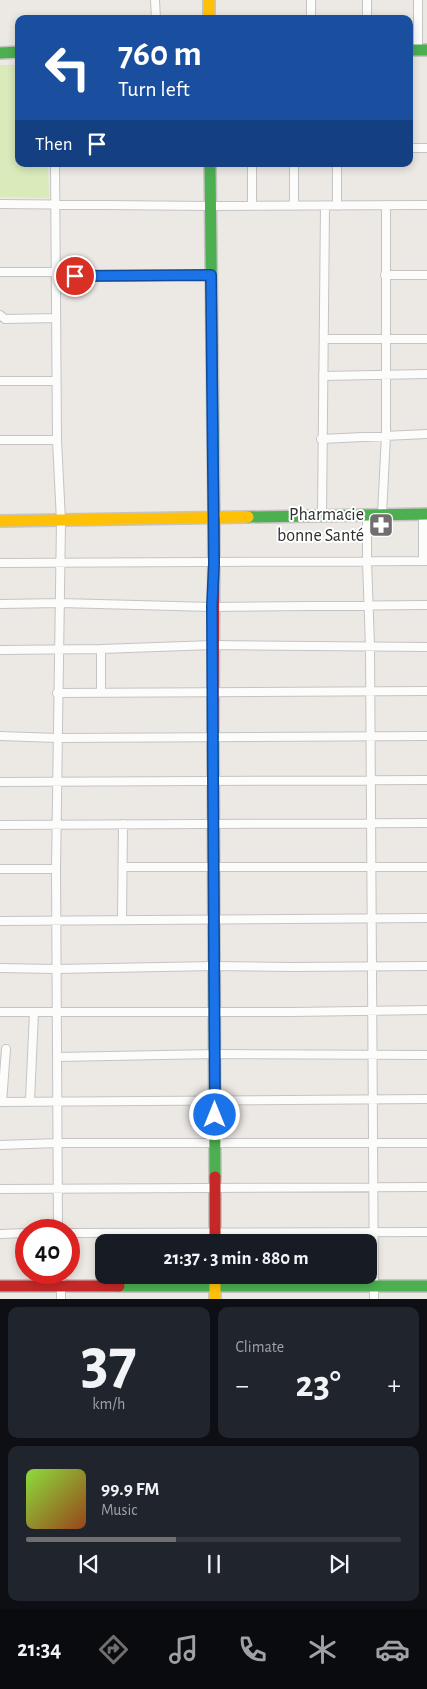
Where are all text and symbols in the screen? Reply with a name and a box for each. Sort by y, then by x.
icon: left [35,35,100,100]
text: 760 m [118,37,202,72]
text: Turn left [118,78,190,100]
icon: arrive [83,130,111,158]
text: Then [35,135,73,154]
pin [54,255,96,297]
icon: arrive [61,262,89,290]
place label: Pharmacie bonne Santé [277,506,364,545]
pharmacy icon: Pharmacie bonne Santé [368,512,394,538]
position arrow [188,1088,240,1140]
speed limit sign: 40 [15,1219,80,1284]
text: 21:37 · 3 min · 880 m [164,1249,308,1268]
text: 37 [81,1330,137,1395]
text: Climate [236,1339,284,1355]
text: 23° [296,1366,341,1404]
text: − [236,1372,249,1400]
text: + [388,1372,401,1400]
text: km/h [92,1396,125,1412]
text: 99.9 FM [101,1480,159,1499]
text: Music [101,1502,137,1518]
icon: previous [75,1550,103,1578]
icon: pause [200,1550,228,1578]
icon: next [325,1550,353,1578]
icon: directions [96,1632,131,1667]
icon: music [166,1632,201,1667]
icon: phone [235,1632,270,1667]
icon: climate [305,1632,340,1667]
icon: car [375,1632,410,1667]
text: 21:34 [17,1638,61,1660]

